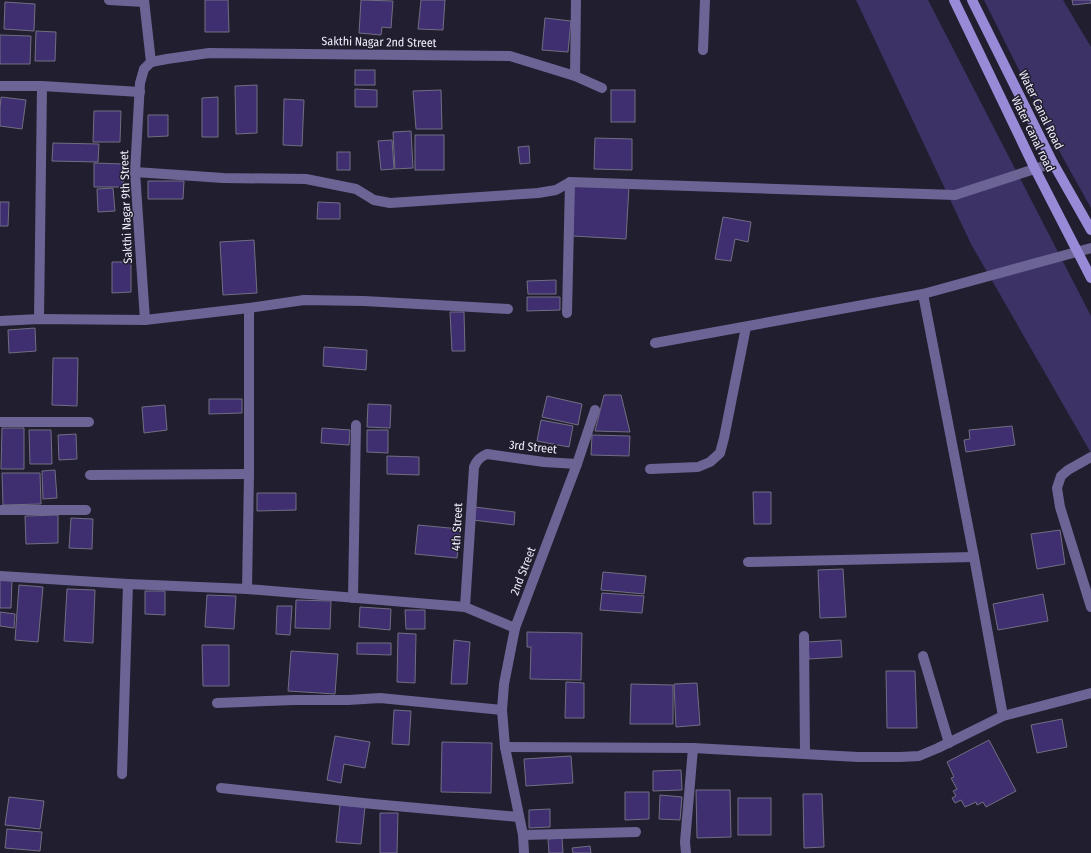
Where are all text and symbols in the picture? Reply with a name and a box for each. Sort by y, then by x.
street label: Sakthi Nagar 2nd Street [321,34,437,50]
street label: Water Canal Road [1016,68,1066,152]
street label: Water canal road [1009,94,1057,174]
street label: Sakthi Nagar 9th Street [117,150,135,264]
street label: 3rd Street [508,438,558,456]
street label: 4th Street [449,502,465,552]
street label: 2nd Street [507,545,539,597]

